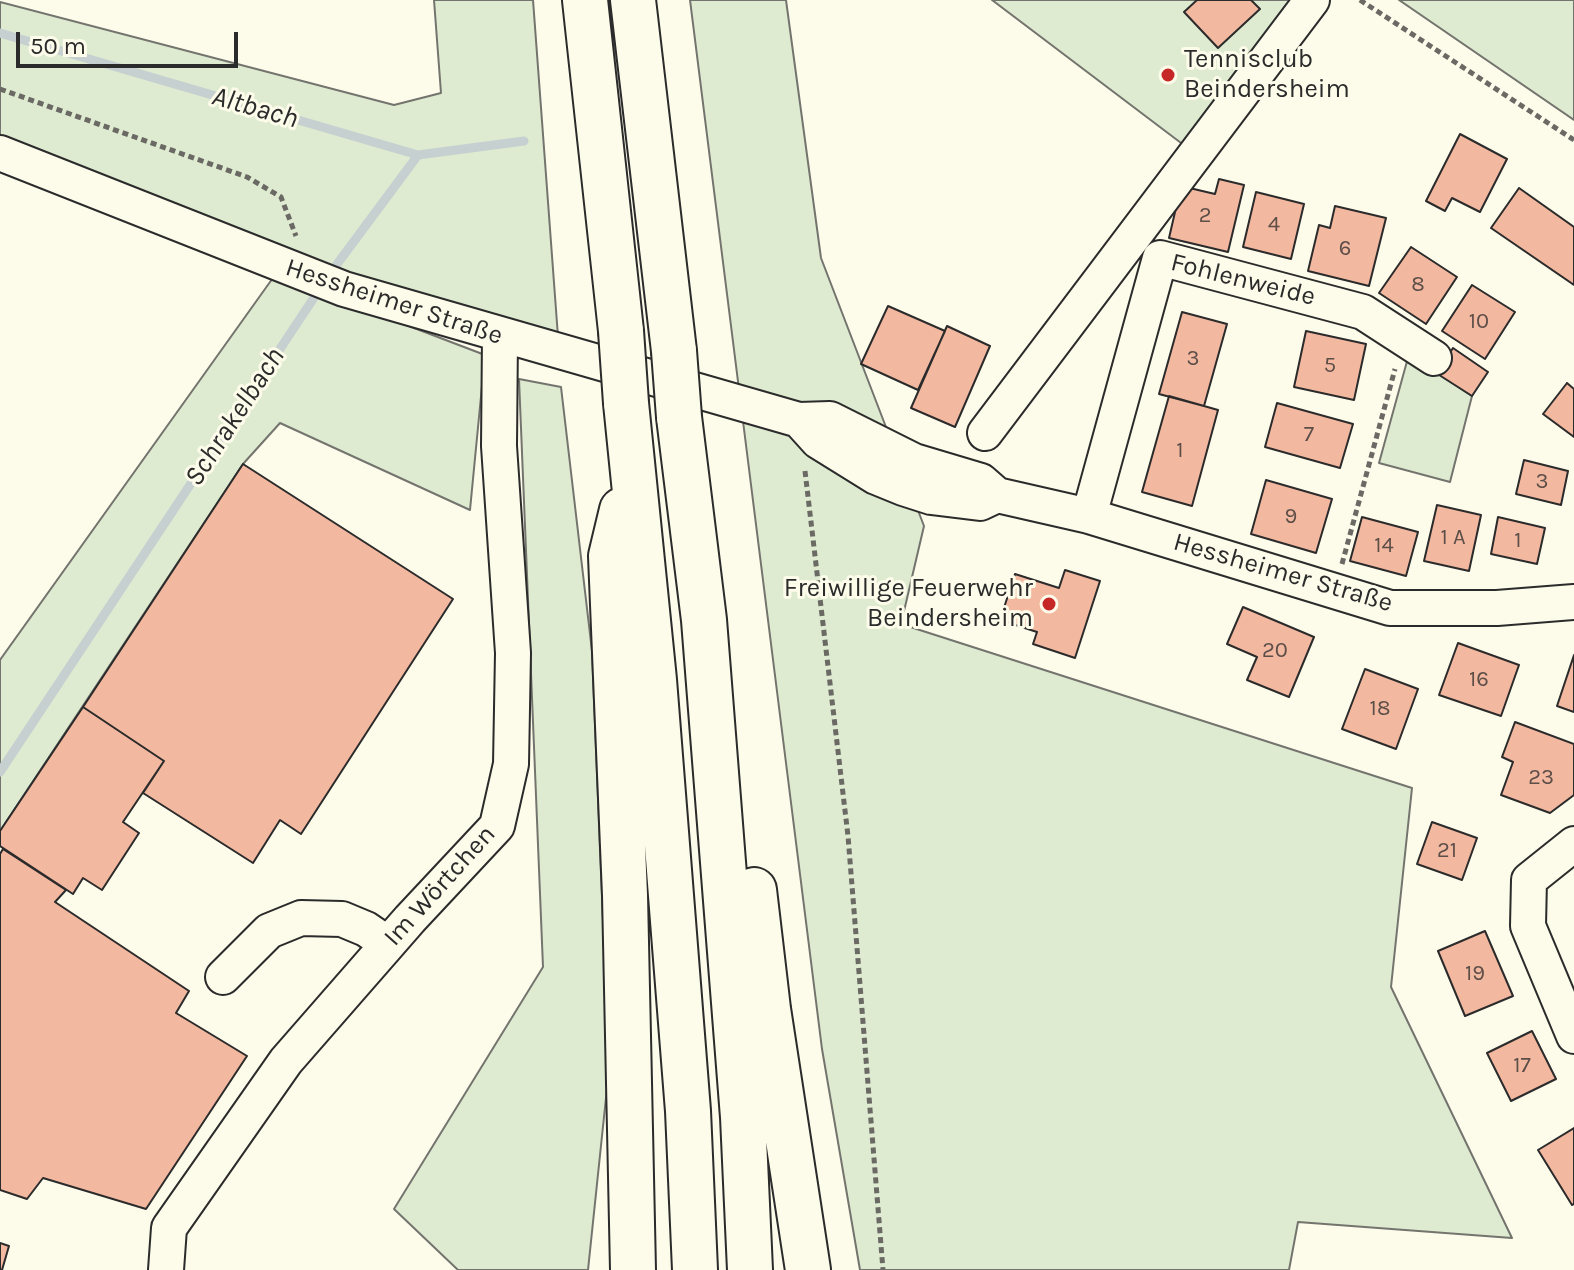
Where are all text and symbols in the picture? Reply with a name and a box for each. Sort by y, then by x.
scale bar [20,16,242,66]
text: 50 m [30,32,86,60]
place label: Tennisclub Beindersheim [1184,44,1350,106]
marker: Tennisclub Beindersheim [1159,66,1177,84]
water label: Altbach [208,80,302,136]
house number: 2 [1199,203,1211,229]
house number: 4 [1268,212,1280,238]
house number: 6 [1339,236,1351,262]
street label: Fohlenweide [1168,247,1318,313]
street label: Hessheimer Straße [281,252,507,352]
house number: 8 [1411,272,1425,298]
house number: 10 [1469,309,1489,335]
water label: Schrakelbach [178,341,292,493]
house number: 3 [1187,346,1199,372]
house number: 5 [1324,353,1336,379]
house number: 7 [1304,422,1314,448]
house number: 1 [1176,438,1184,464]
house number: 3 [1536,469,1548,495]
house number: 9 [1285,504,1297,530]
house number: 1 A [1440,525,1466,551]
street label: Hessheimer Straße [1170,527,1396,619]
house number: 1 [1514,528,1522,554]
house number: 14 [1374,533,1394,559]
place label: Freiwillige Feuerwehr Beindersheim [784,573,1033,634]
marker: Freiwillige Feuerwehr Beindersheim [1040,595,1058,613]
house number: 20 [1262,638,1288,664]
house number: 16 [1469,667,1489,693]
house number: 18 [1370,696,1390,722]
house number: 23 [1528,765,1554,791]
street label: Im Wörtchen [378,819,502,953]
house number: 21 [1437,838,1457,864]
house number: 19 [1465,961,1485,987]
house number: 17 [1513,1053,1531,1079]

